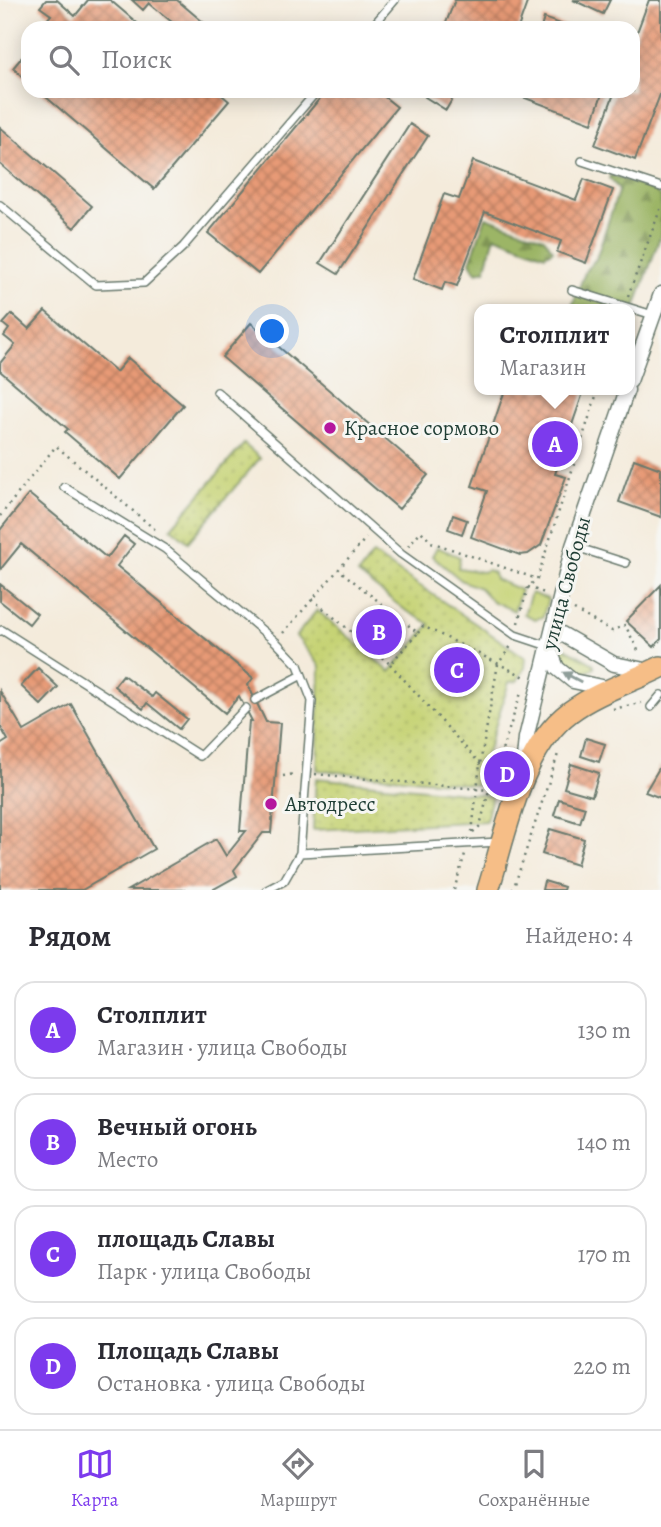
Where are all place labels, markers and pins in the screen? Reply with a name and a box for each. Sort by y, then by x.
place label: Красное сормово [344,414,499,442]
pin: A [532,418,578,470]
marker: Красное сормово [322,420,338,436]
pin: B [356,606,402,658]
pin: C [434,644,480,696]
pin: D [484,748,530,800]
place label: Автодресс [284,790,376,818]
marker: Автодресс [263,796,279,812]

